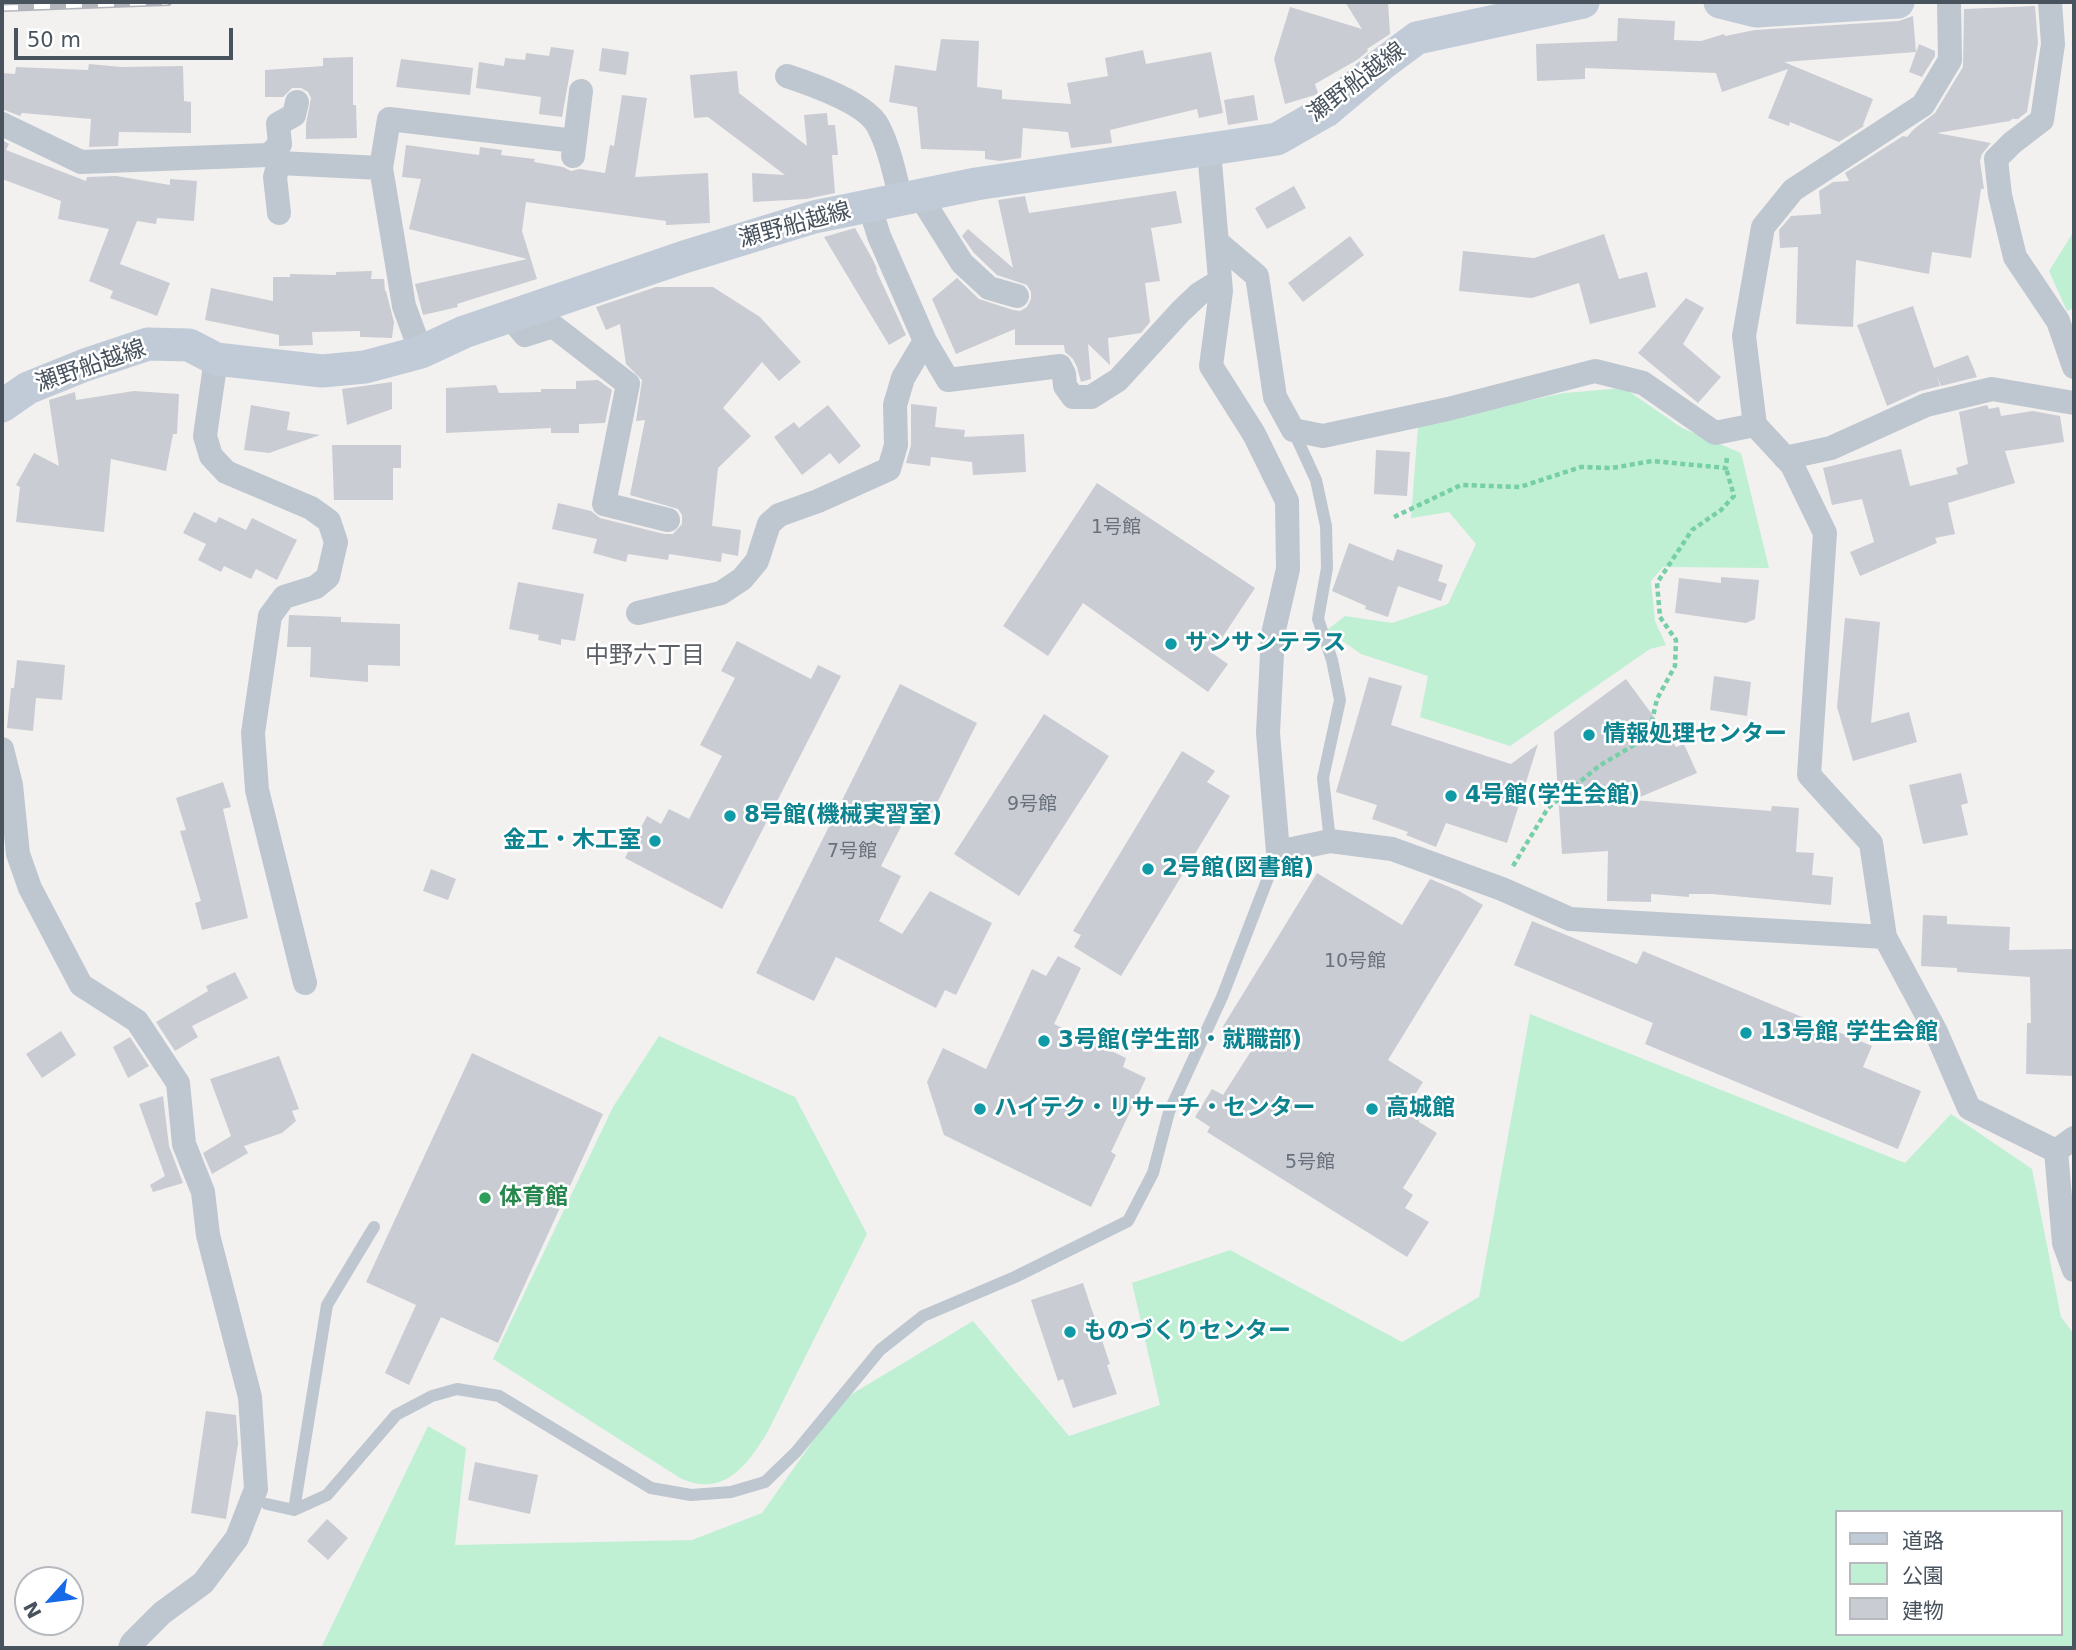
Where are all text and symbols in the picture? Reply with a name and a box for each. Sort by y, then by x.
scale bar [18,14,236,58]
text: 50 m [27,28,81,52]
street label: 瀬野船越線 [1303,37,1411,129]
street label: 瀬野船越線 [736,198,854,254]
street label: 瀬野船越線 [32,335,150,399]
house number: 1号館 [1091,517,1141,539]
place label: サンサンテラス [1185,630,1346,658]
marker: サンサンテラス [1163,636,1179,652]
district label: 中野六丁目 [585,643,705,671]
place label: 情報処理センター [1603,721,1787,749]
marker: 情報処理センター [1581,727,1597,743]
place label: 4号館(学生会館) [1465,782,1640,810]
marker: 4号館(学生会館) [1443,788,1459,804]
house number: 9号館 [1007,794,1057,816]
place label: 8号館(機械実習室) [744,802,942,830]
marker: 8号館(機械実習室) [722,808,738,824]
place label: 金工・木工室 [503,827,641,855]
marker: 金工・木工室 [647,833,663,849]
house number: 7号館 [827,841,877,863]
place label: 2号館(図書館) [1162,855,1314,883]
marker: 2号館(図書館) [1140,861,1156,877]
house number: 10号館 [1324,951,1386,973]
place label: 13号館 学生会館 [1760,1019,1938,1047]
marker: 13号館 学生会館 [1738,1025,1754,1041]
place label: 3号館(学生部・就職部) [1058,1027,1302,1055]
marker: 3号館(学生部・就職部) [1036,1033,1052,1049]
place label: ハイテク・リサーチ・センター [994,1095,1316,1123]
place label: 高城館 [1386,1095,1455,1123]
marker: ハイテク・リサーチ・センター [972,1101,988,1117]
marker: 高城館 [1364,1101,1380,1117]
house number: 5号館 [1285,1152,1335,1174]
place label: 体育館 [499,1184,568,1212]
marker: 体育館 [477,1190,493,1206]
place label: ものづくりセンター [1084,1318,1291,1346]
marker: ものづくりセンター [1062,1324,1078,1340]
legend [1834,1510,2062,1636]
text: 道路 [1902,1529,1944,1553]
text: 公園 [1902,1564,1944,1588]
north arrow [14,1566,84,1636]
text: N [19,1598,46,1622]
text: 建物 [1902,1599,1944,1623]

